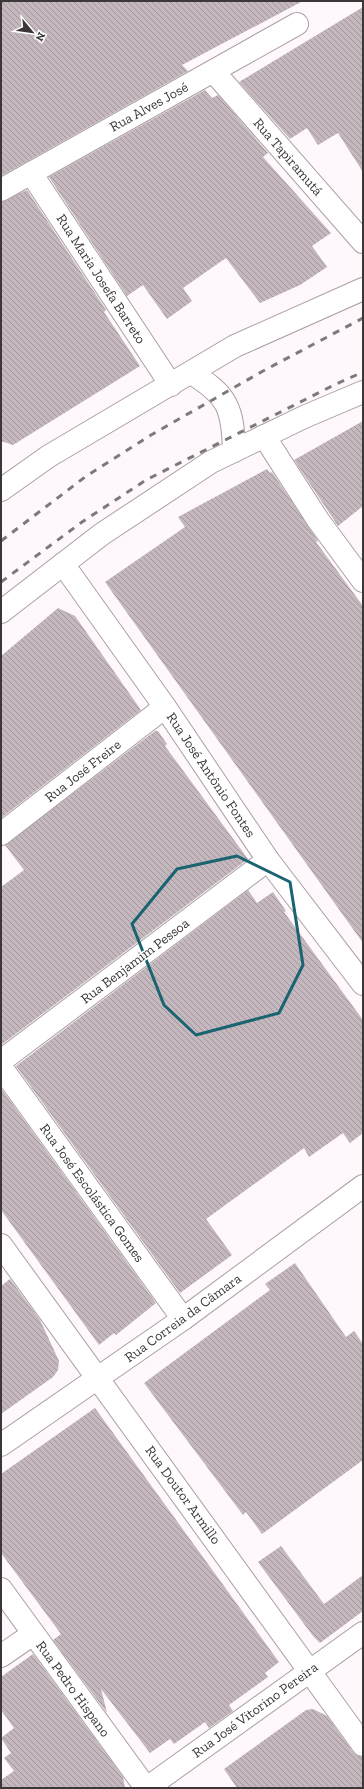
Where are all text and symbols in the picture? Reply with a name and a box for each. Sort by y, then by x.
north arrow [12,12,52,52]
text: N [32,30,48,44]
street label: Rua Alves José [107,78,192,136]
street label: Rua Tapiramutá [250,115,327,199]
street label: Rua Maria Josefa Barreto [53,211,149,347]
street label: Rua José Antônio Fontes [163,709,259,841]
street label: Rua José Freire [42,736,125,806]
street label: Rua Benjamim Pessoa [77,914,193,1007]
street label: Rua José Escolástica Gomes [36,1120,148,1266]
street label: Rua Correia da Câmara [121,1270,245,1366]
street label: Rua Doutor Armillo [142,1442,224,1548]
street label: Rua Pedro Hispano [32,1637,114,1741]
street label: Rua José Vitorino Pereira [189,1658,321,1761]

